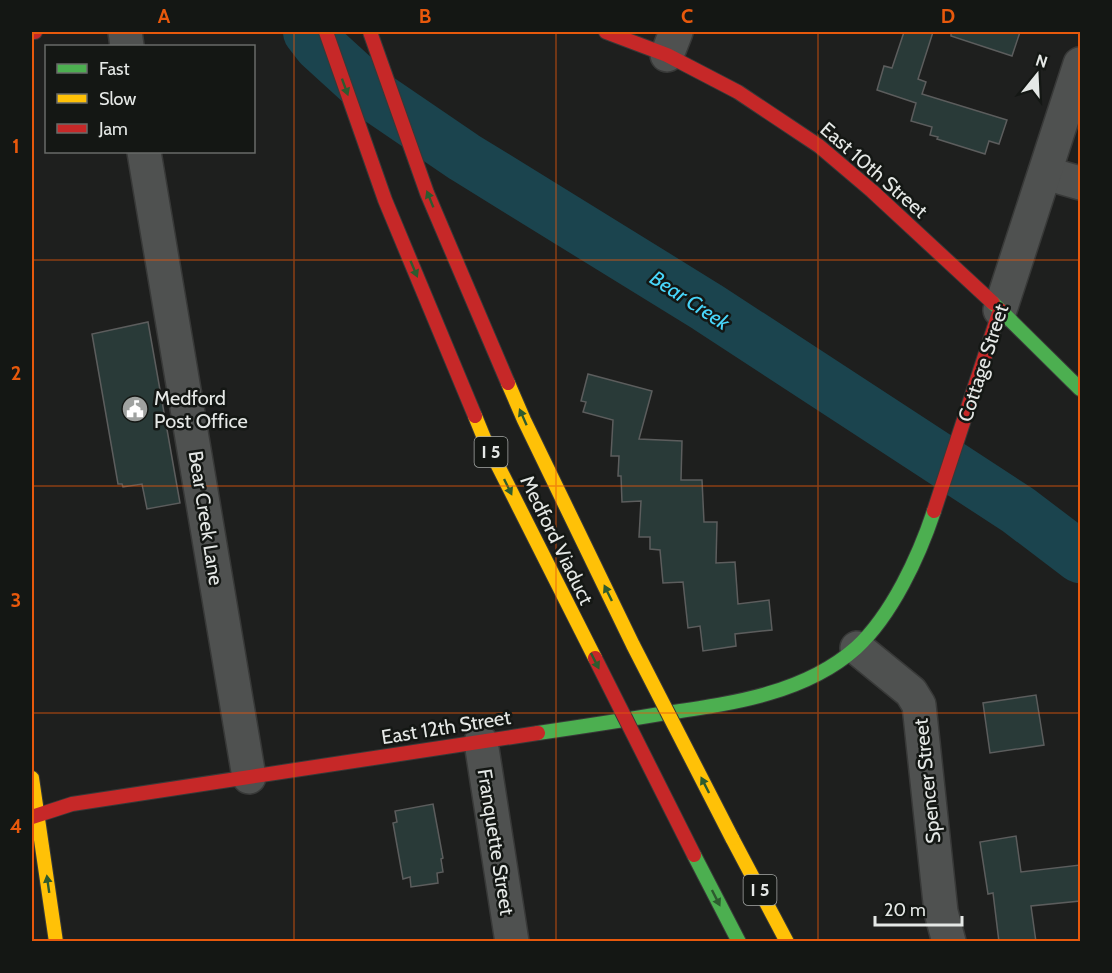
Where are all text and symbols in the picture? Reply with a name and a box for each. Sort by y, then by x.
text: A [158,4,171,28]
text: B [419,4,431,28]
text: C [681,4,693,28]
text: D [941,4,955,28]
legend [45,45,255,153]
north arrow [1007,45,1067,105]
text: N [1033,50,1050,72]
text: Fast [99,58,130,80]
one-way arrow [340,78,350,96]
text: Slow [99,88,136,110]
street label: East 10th Street [815,117,933,223]
text: Jam [98,118,128,140]
text: 1 [12,134,20,158]
one-way arrow [425,190,434,208]
one-way arrow [409,261,419,279]
water label: Bear Creek [645,265,735,336]
street label: Cottage Street [953,301,1013,425]
text: 2 [11,361,21,385]
place label: Medford Post Office [154,386,248,433]
public building icon: Medford Post Office [120,394,150,424]
one-way arrow [518,409,527,426]
road number: I 5 [474,437,508,467]
street label: Bear Creek Lane [184,449,228,587]
street label: Medford Viaduct [515,471,599,609]
one-way arrow [504,478,513,495]
one-way arrow [603,584,612,601]
text: 3 [11,588,21,612]
one-way arrow [590,652,600,670]
street label: East 12th Street [380,705,513,749]
street label: Spencer Street [908,717,945,845]
street label: Franquette Street [473,767,519,917]
one-way arrow [700,777,710,794]
text: 4 [10,814,22,838]
one-way arrow [43,874,52,893]
road number: I 5 [744,875,777,905]
one-way arrow [711,889,721,907]
scale bar [875,889,962,927]
text: 20 m [884,899,926,921]

